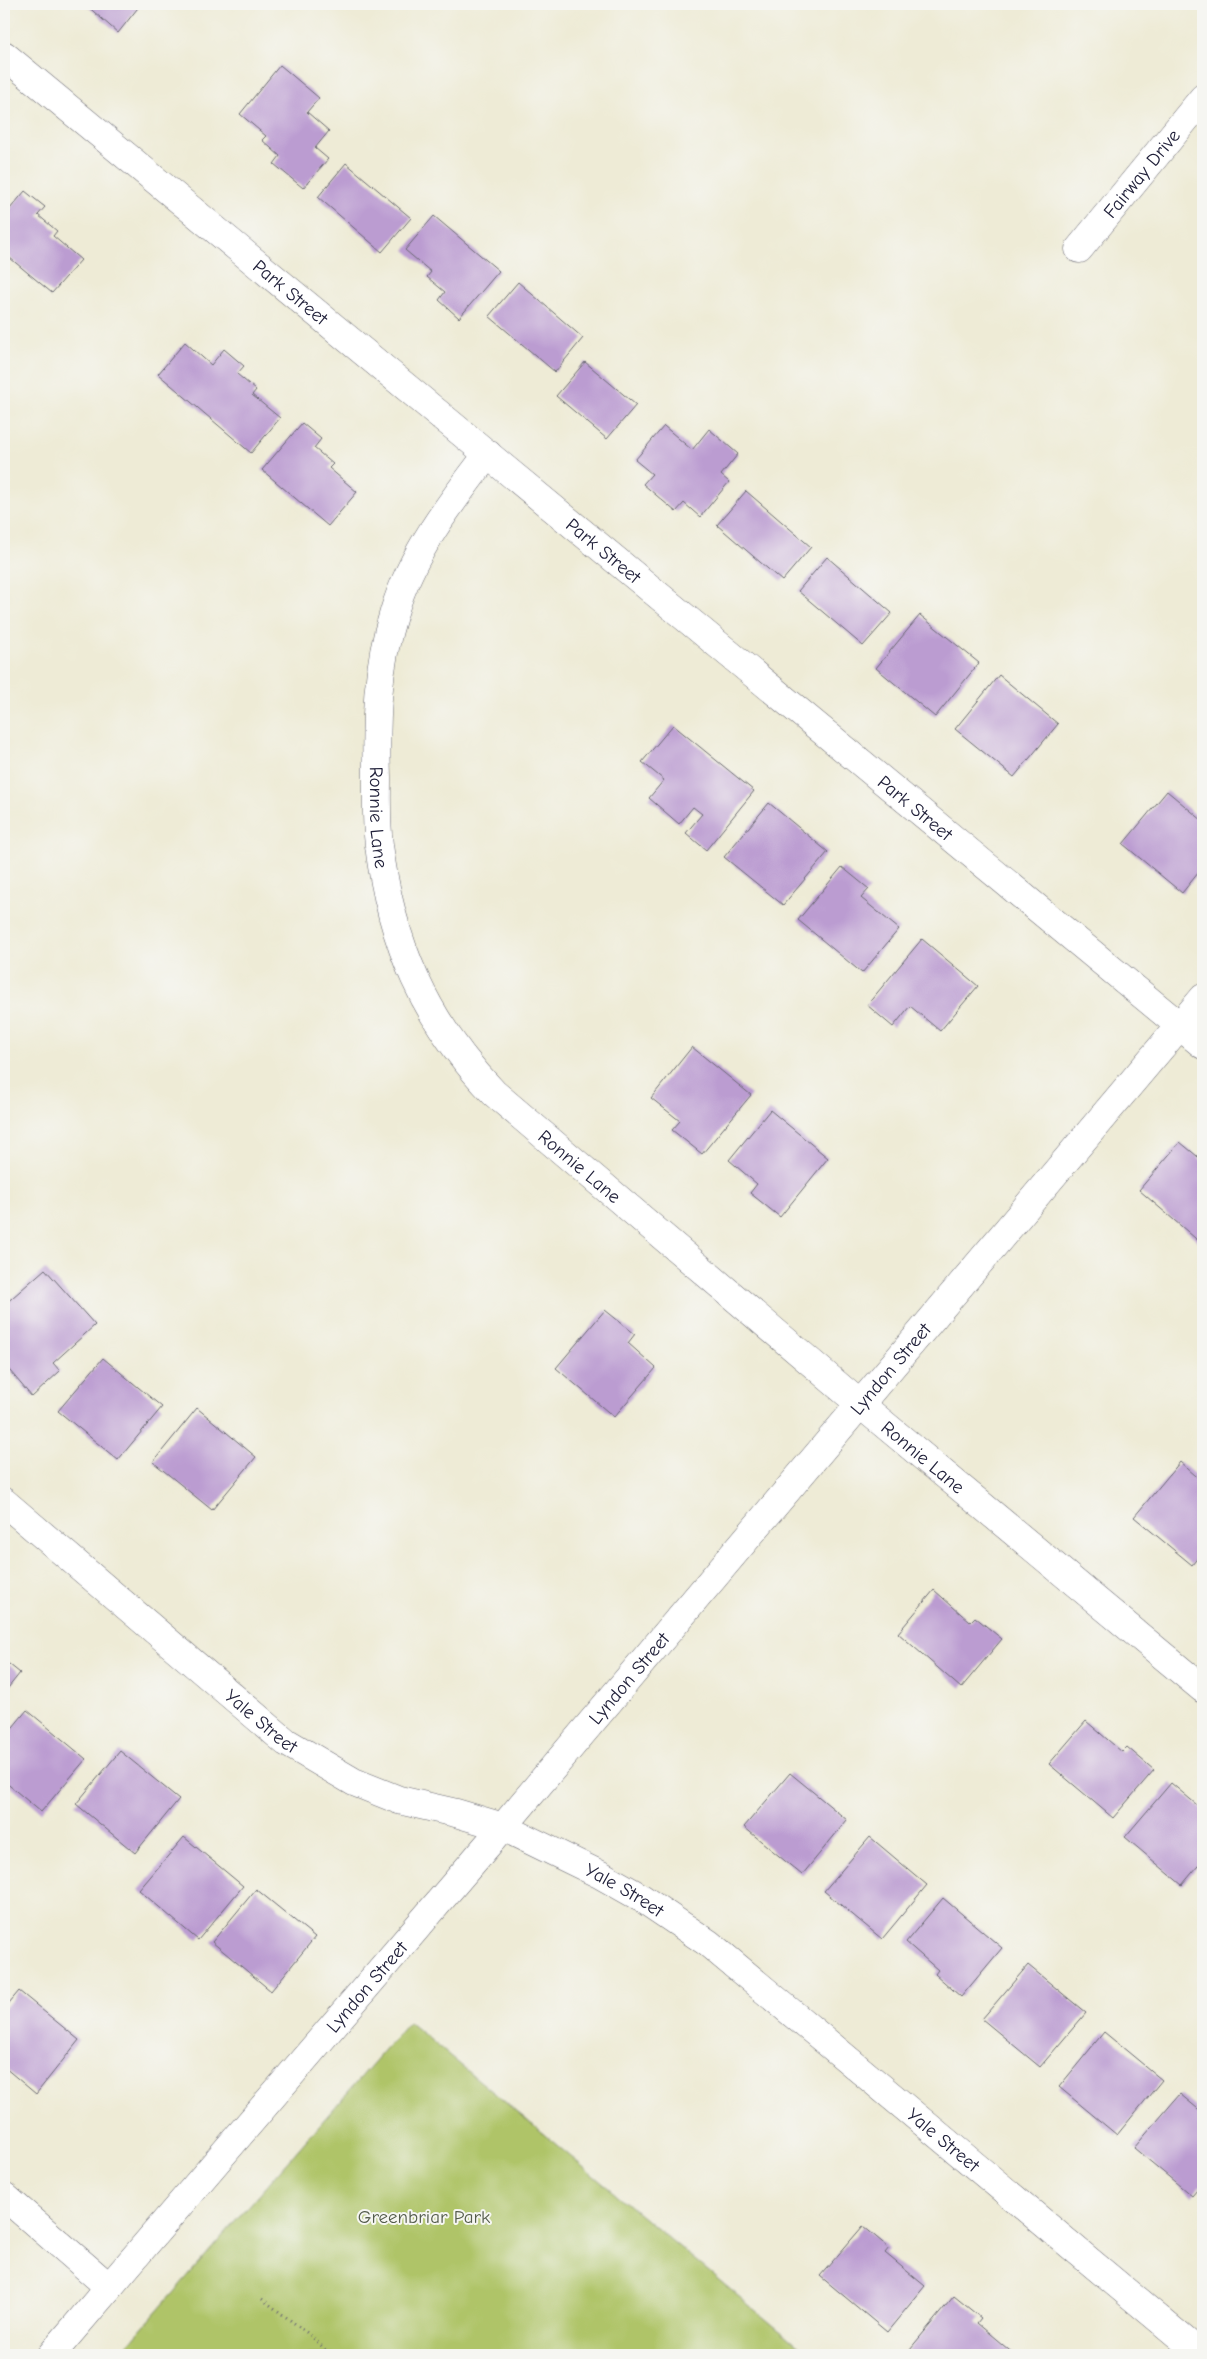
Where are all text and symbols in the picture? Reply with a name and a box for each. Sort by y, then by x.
street label: Fairway Drive [1099,125,1185,223]
street label: Park Street [248,255,333,330]
street label: Park Street [561,514,646,589]
street label: Ronnie Lane [365,766,392,870]
street label: Park Street [873,771,957,846]
street label: Ronnie Lane [533,1126,625,1208]
street label: Lyndon Street [846,1318,936,1420]
street label: Ronnie Lane [877,1417,969,1498]
street label: Lyndon Street [585,1628,675,1729]
street label: Yale Street [220,1685,301,1758]
street label: Yale Street [581,1859,668,1922]
street label: Lyndon Street [322,1937,413,2037]
street label: Yale Street [902,2104,984,2177]
park label: Greenbriar Park [358,2206,491,2228]

